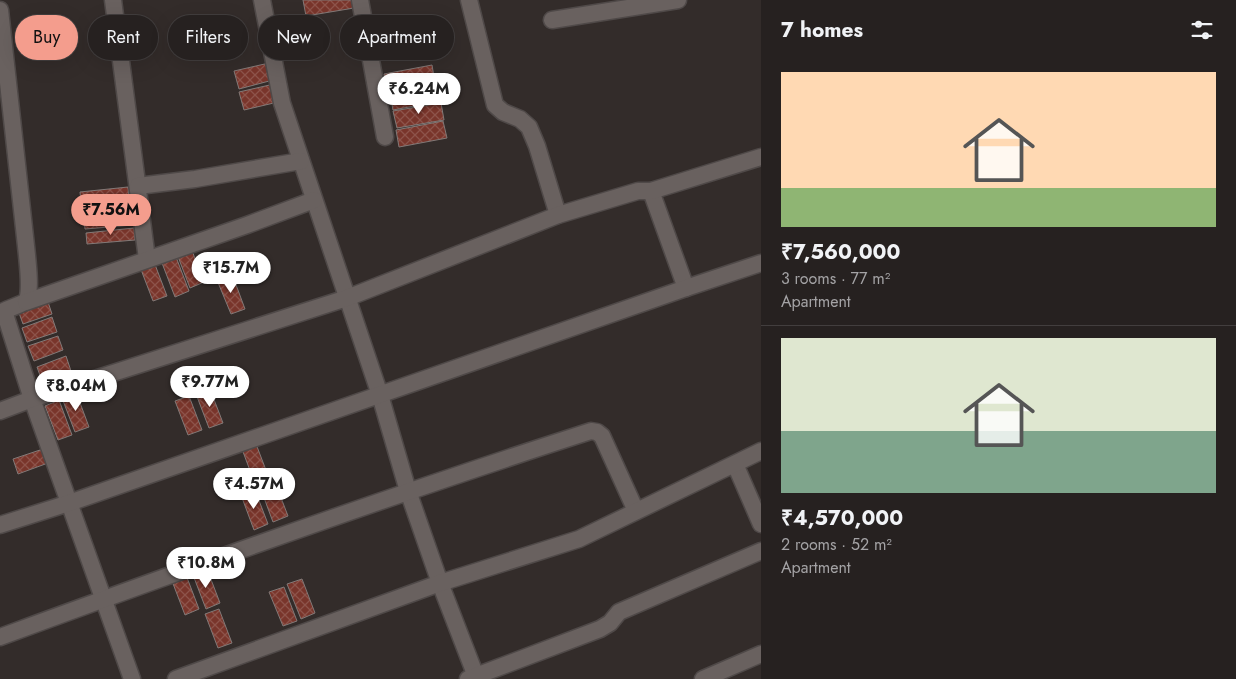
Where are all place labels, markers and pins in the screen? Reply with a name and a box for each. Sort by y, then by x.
pin: ₹6.24M [378,72,460,115]
pin: ₹7.56M [70,194,152,236]
pin: ₹15.7M [190,252,272,294]
pin: ₹9.77M [169,366,251,408]
pin: ₹8.04M [35,370,117,412]
pin: ₹4.57M [213,468,295,510]
pin: ₹10.8M [165,546,247,589]

